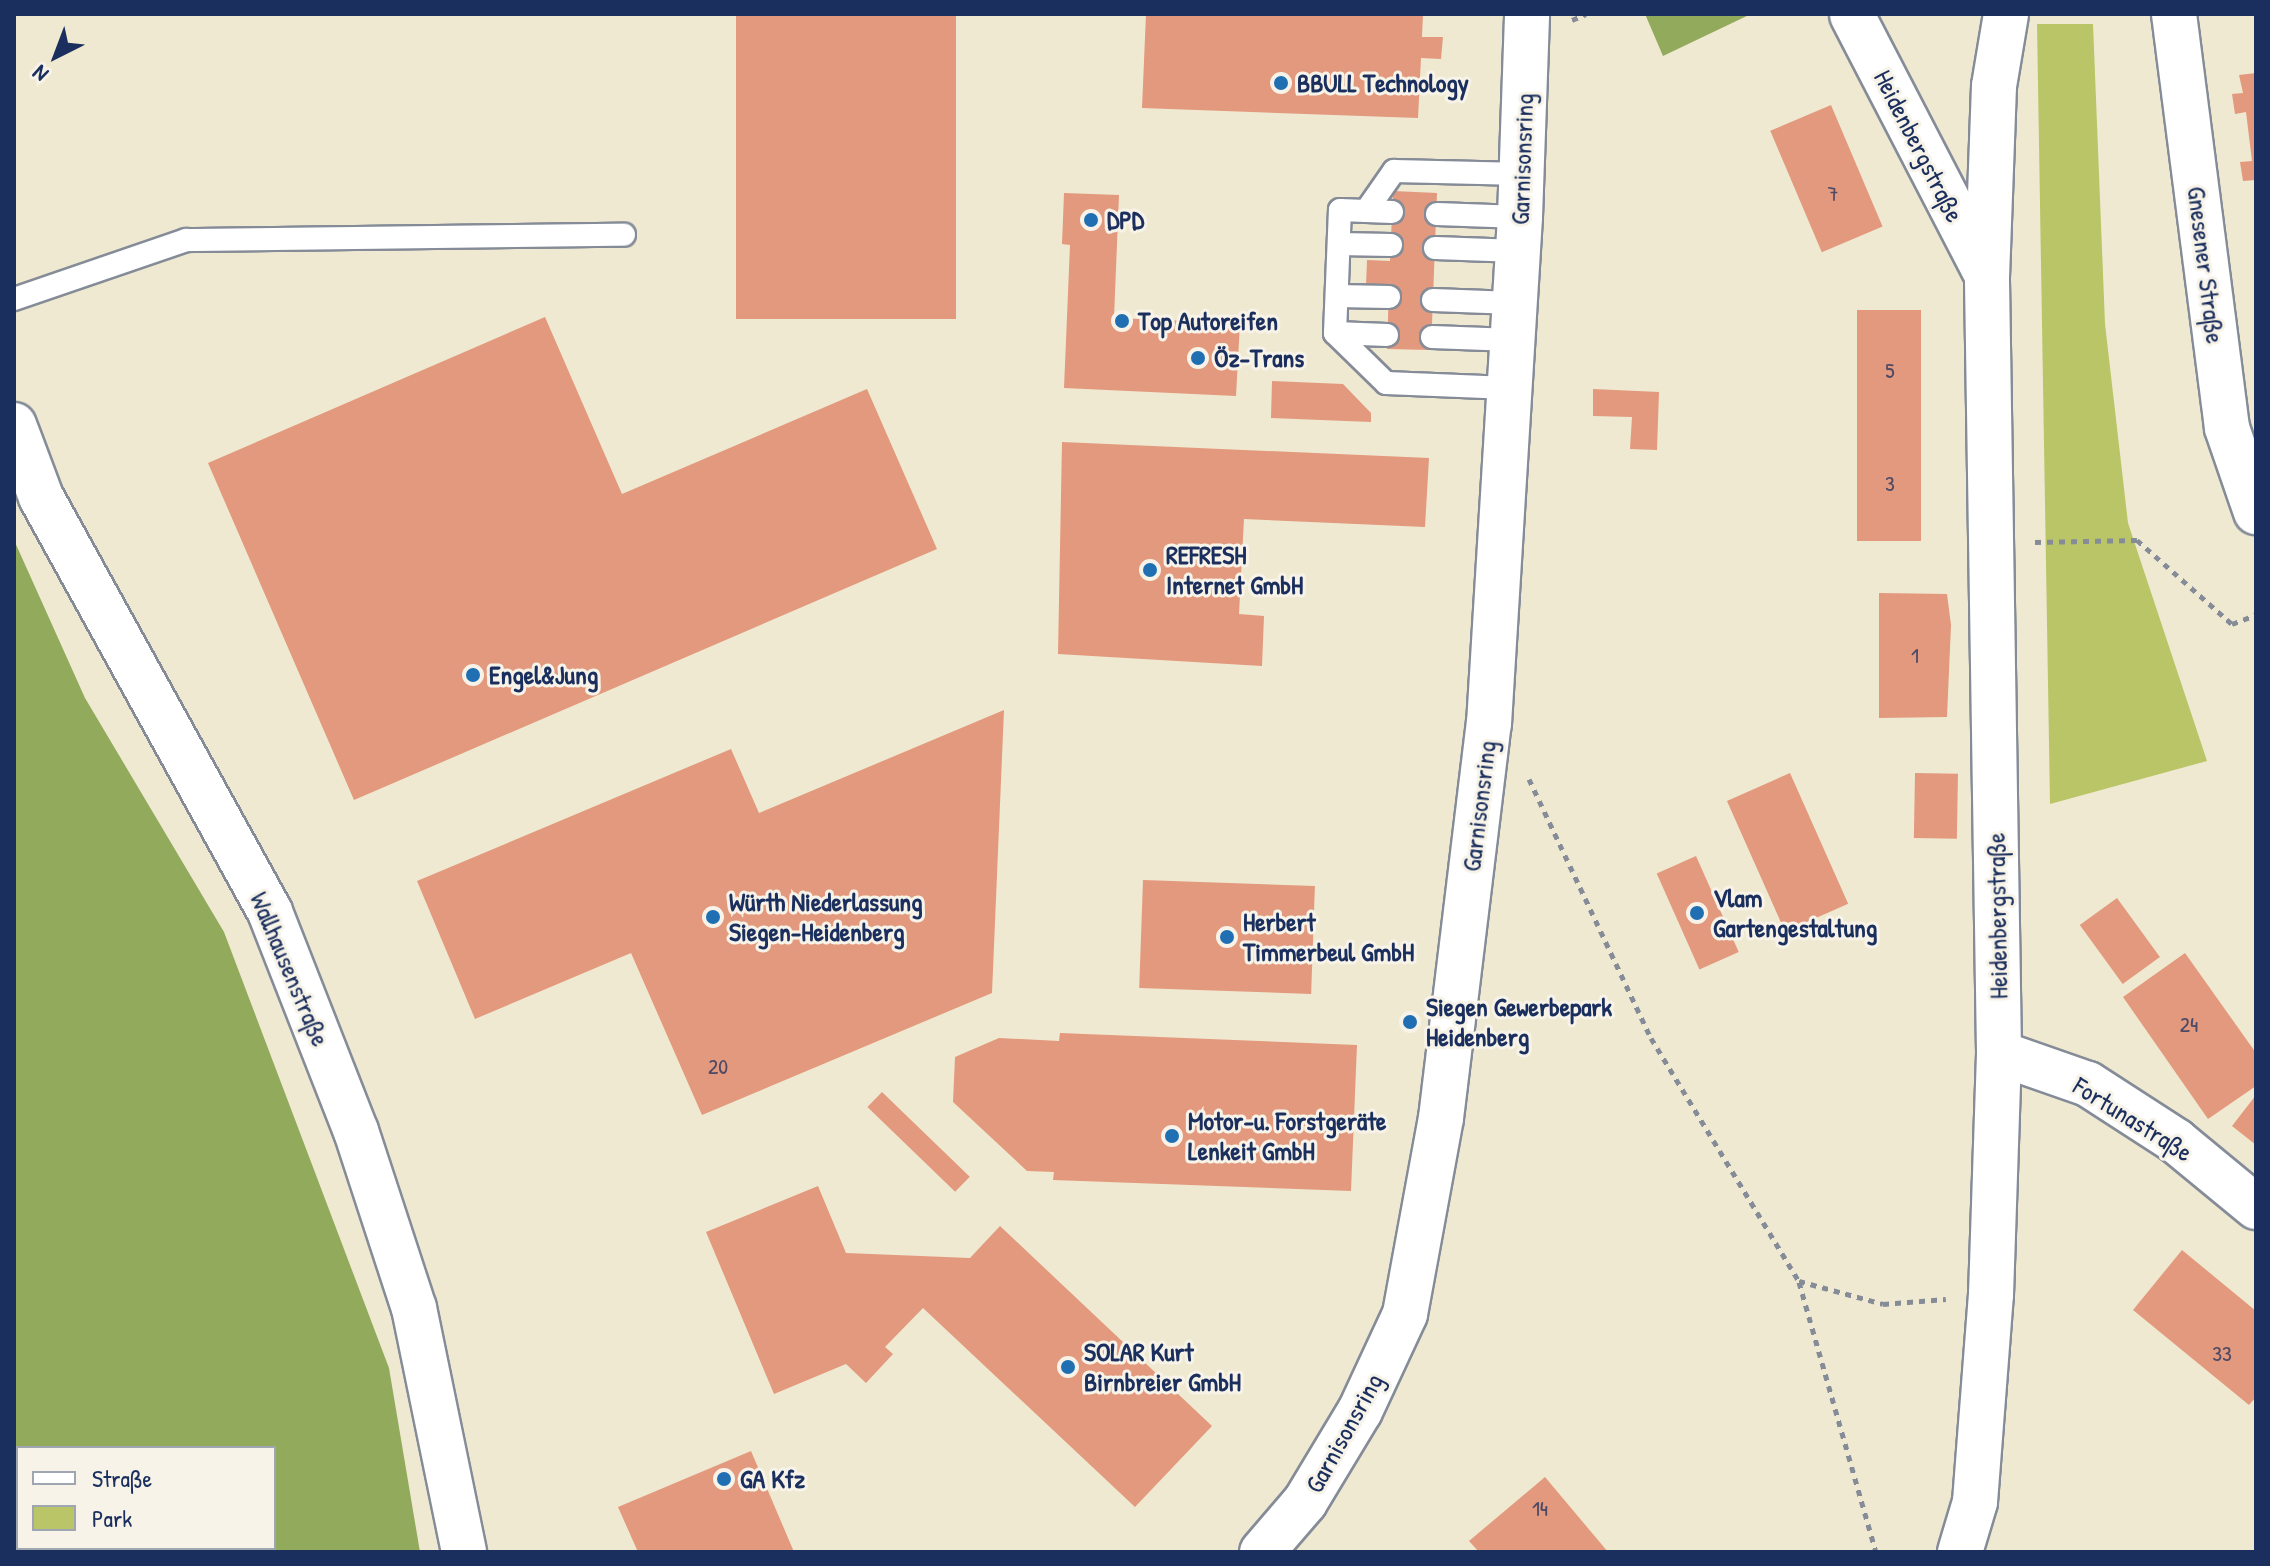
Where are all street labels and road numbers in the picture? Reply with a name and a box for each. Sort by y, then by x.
street label: Heidenbergstraße [1867,65,1971,227]
street label: Garnisonsring [1504,93,1540,225]
street label: Gnesener Straße [2181,185,2231,345]
street label: Garnisonsring [1455,739,1503,873]
street label: Heidenbergstraße [1980,833,2014,999]
street label: Wallhausenstraße [244,887,336,1051]
street label: Fortunastraße [2068,1070,2198,1168]
street label: Garnisonsring [1298,1368,1390,1498]

